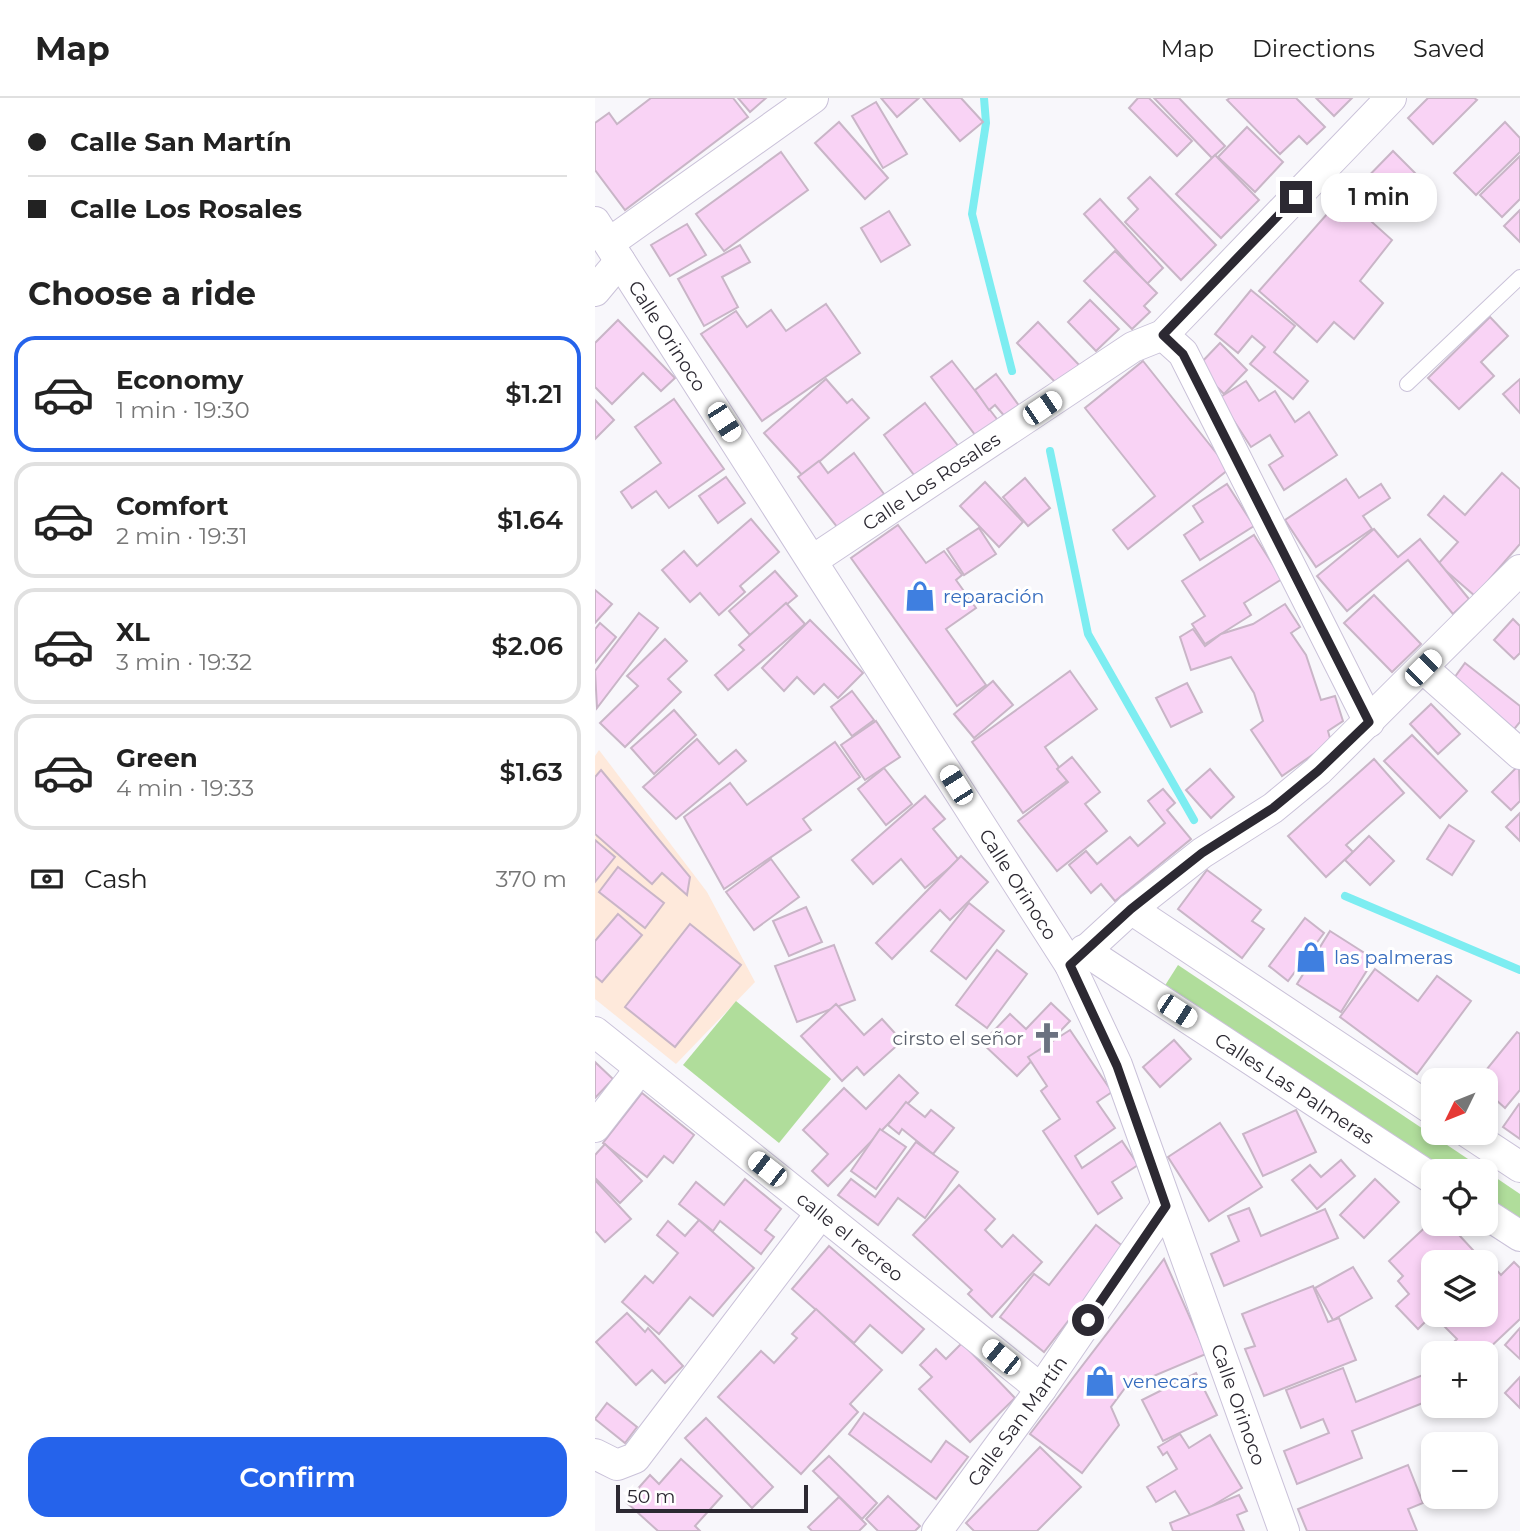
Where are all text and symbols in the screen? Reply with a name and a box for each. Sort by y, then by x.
text: Map [35,28,110,68]
text: Map [1161,34,1214,63]
text: Directions [1252,34,1375,63]
text: Saved [1413,34,1485,63]
text: Calle San Martín [70,126,292,158]
callout: 1 min [1321,172,1436,222]
route end [1280,181,1312,213]
text: 1 min [1348,183,1410,211]
text: Calle Los Rosales [70,193,302,225]
text: Choose a ride [28,274,256,313]
street label: Calle Orinoco [624,276,712,396]
icon: car [32,363,95,426]
text: Economy [116,364,243,396]
text: $1.21 [505,378,563,410]
car [1019,388,1066,428]
text: 1 min · 19:30 [116,396,250,424]
car [704,399,745,445]
street label: Calle Los Rosales [858,427,1004,535]
icon: car [32,489,95,552]
text: Comfort [116,490,228,522]
text: $1.64 [497,504,563,536]
text: 2 min · 19:31 [116,522,248,550]
shop icon: reparación [903,579,937,613]
place label: reparación [943,585,1044,608]
icon: car [32,615,95,678]
text: XL [116,616,150,648]
text: $2.06 [491,630,563,662]
car [1401,646,1446,690]
text: 3 min · 19:32 [116,648,252,676]
icon: car [32,741,95,804]
text: Green [116,742,198,774]
text: $1.63 [500,756,563,788]
car [936,762,977,808]
text: 4 min · 19:33 [116,774,254,802]
street label: Calle Orinoco [974,825,1062,944]
icon: cash [28,860,66,898]
text: Cash [84,863,148,895]
text: 370 m [496,865,567,893]
shop icon: las palmeras [1294,940,1328,974]
place label: las palmeras [1334,946,1453,969]
car [1154,991,1201,1031]
church icon: cirsto el señor [1030,1021,1064,1055]
place label: cirsto el señor [893,1027,1024,1050]
street label: Calles Las Palmeras [1211,1028,1379,1149]
north arrow [1421,1068,1498,1144]
map controls [1421,1068,1498,1509]
car [744,1148,791,1190]
button: locate [1421,1159,1498,1236]
street label: calle el recreo [792,1187,909,1286]
button: layers [1421,1250,1498,1327]
route start [1072,1304,1104,1336]
car [979,1336,1024,1378]
street label: Calle Orinoco [1206,1341,1271,1468]
button: + [1421,1341,1498,1418]
street label: Calle San Martín [962,1352,1072,1491]
shop icon: venecars [1083,1364,1117,1398]
place label: venecars [1123,1370,1208,1393]
button: − [1421,1432,1498,1509]
button: Confirm [28,1437,567,1517]
scale bar [616,1482,809,1514]
text: 50 m [627,1485,675,1508]

